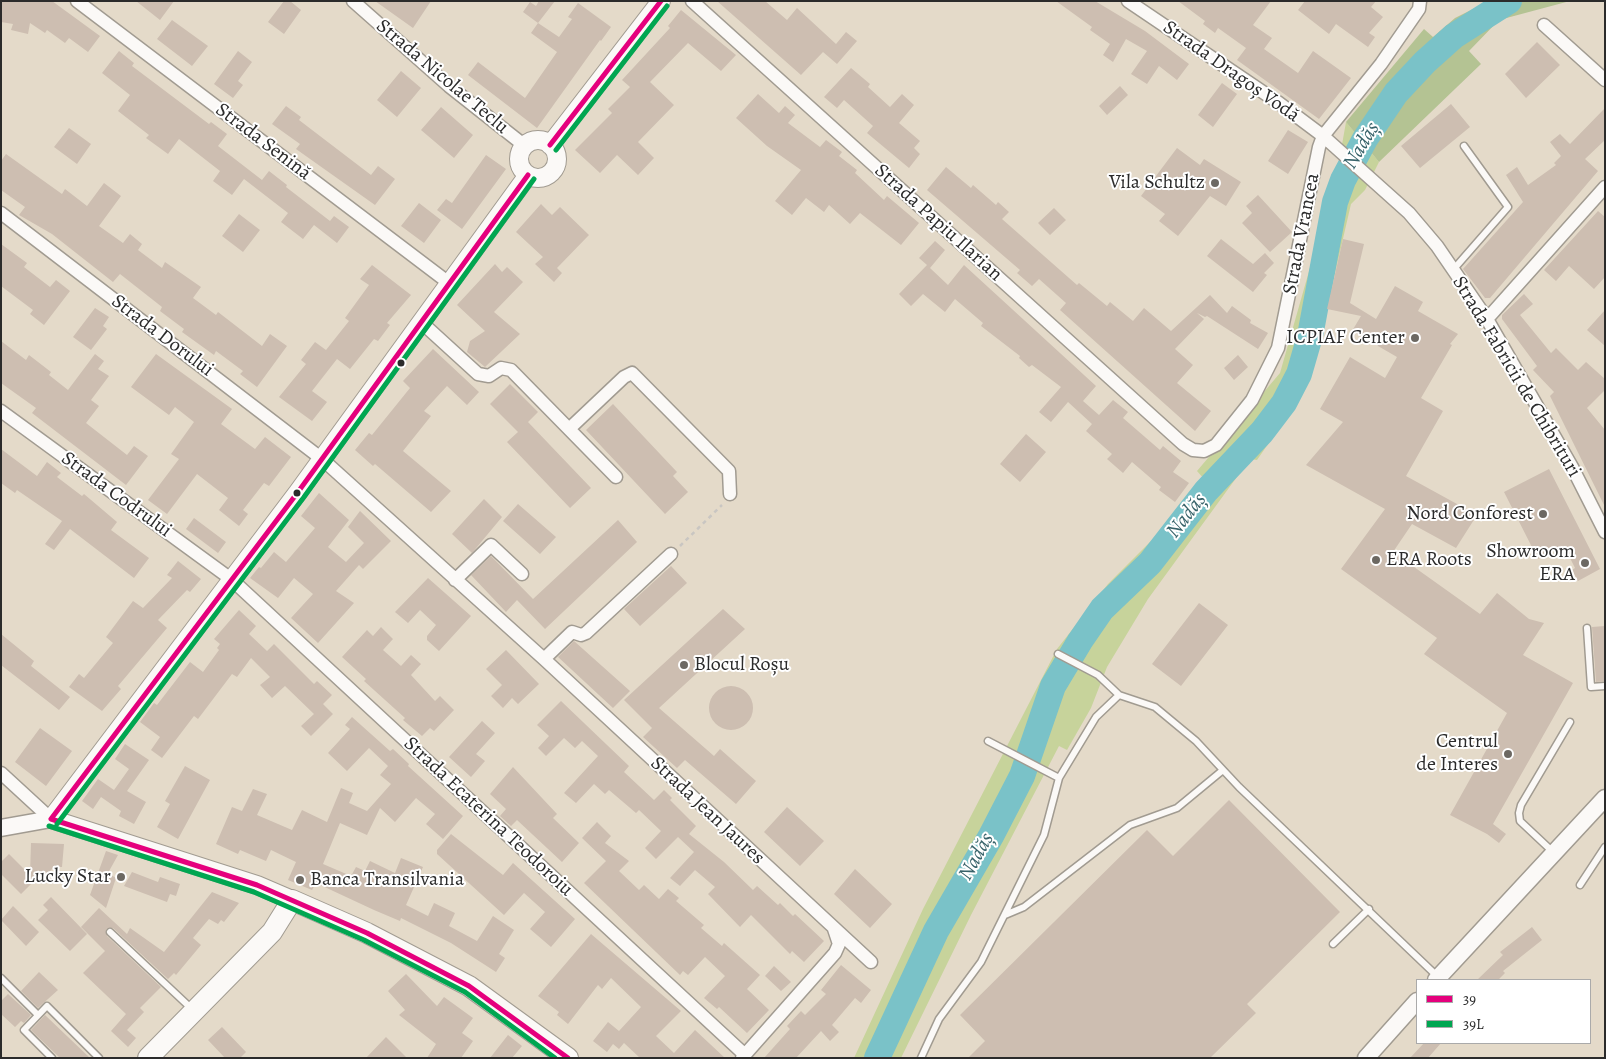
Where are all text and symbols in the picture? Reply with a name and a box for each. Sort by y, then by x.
street label: Strada Nicolae Teclu [371,14,513,140]
street label: Strada Dragoș Vodă [1158,16,1304,128]
street label: Strada Senină [210,98,316,186]
water label: Nadăș [1338,118,1386,174]
street label: Strada Papiu Ilarian [869,159,1007,287]
place label: Vila Schultz [1109,171,1205,195]
street label: Strada Vrancea [1278,171,1326,297]
marker: Vila Schultz [1209,177,1221,189]
street label: Strada Fabricii de Chibrituri [1446,272,1586,482]
street label: Strada Dorului [106,290,218,382]
place label: ICPIAF Center [1286,326,1405,350]
marker: ICPIAF Center [1409,332,1421,344]
unlabelled marker [396,358,406,368]
street label: Strada Codrului [56,447,176,543]
unlabelled marker [292,488,302,498]
water label: Nadăș [1162,488,1212,544]
place label: Nord Conforest [1407,502,1533,526]
marker: Nord Conforest [1537,508,1549,520]
place label: Showroom ERA [1486,540,1575,587]
place label: ERA Roots [1386,548,1472,572]
marker: ERA Roots [1370,554,1382,566]
marker: Showroom ERA [1579,557,1591,569]
place label: Blocul Roșu [694,653,789,677]
marker: Blocul Roșu [678,659,690,671]
place label: Centrul de Interes [1416,730,1498,777]
street label: Strada Ecaterina Teodoroiu [398,732,578,902]
marker: Centrul de Interes [1502,748,1514,760]
street label: Strada Jean Jaures [645,752,769,870]
water label: Nadăș [954,829,1000,885]
place label: Lucky Star [25,865,111,889]
place label: Banca Transilvania [310,868,464,892]
marker: Lucky Star [115,871,127,883]
marker: Banca Transilvania [294,874,306,886]
legend [1416,979,1591,1044]
text: 39 [1463,989,1476,1009]
text: 39L [1463,1014,1484,1034]

